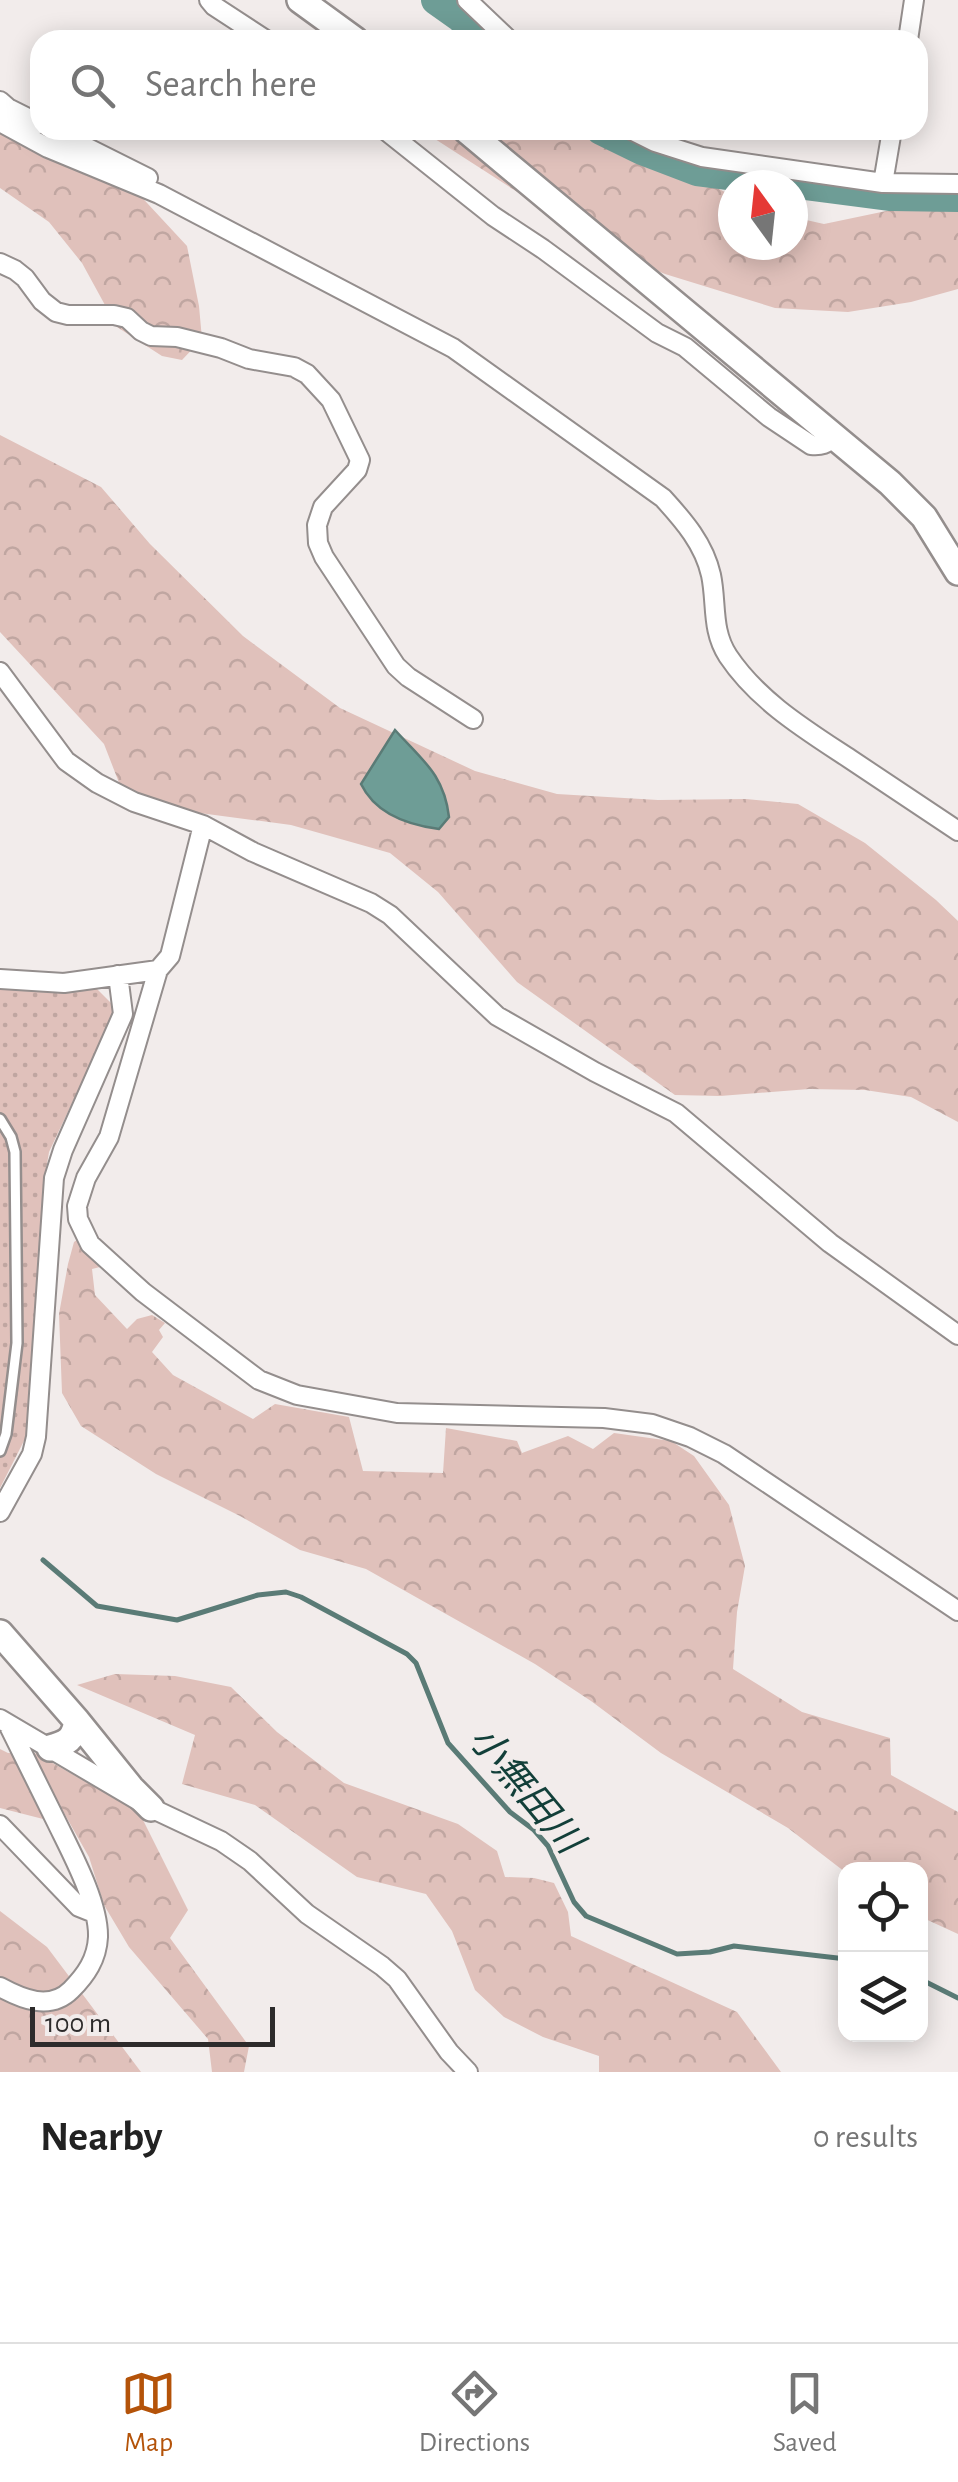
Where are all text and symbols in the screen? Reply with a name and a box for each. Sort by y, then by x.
search box [30,30,928,140]
icon: search [65,58,120,113]
text: Search here [145,66,317,104]
north arrow [718,170,808,260]
water label: 小無田川 [461,1719,592,1864]
map controls [838,1862,928,2042]
button: locate [838,1862,928,1952]
button: layers [838,1952,928,2042]
scale bar [30,2002,275,2046]
text: 100 m [45,2010,111,2038]
text: Nearby [40,2116,163,2158]
text: 0 results [813,2121,918,2153]
tab: Map [121,2366,176,2460]
tab: Directions [419,2366,530,2460]
tab: Saved [773,2366,837,2460]

